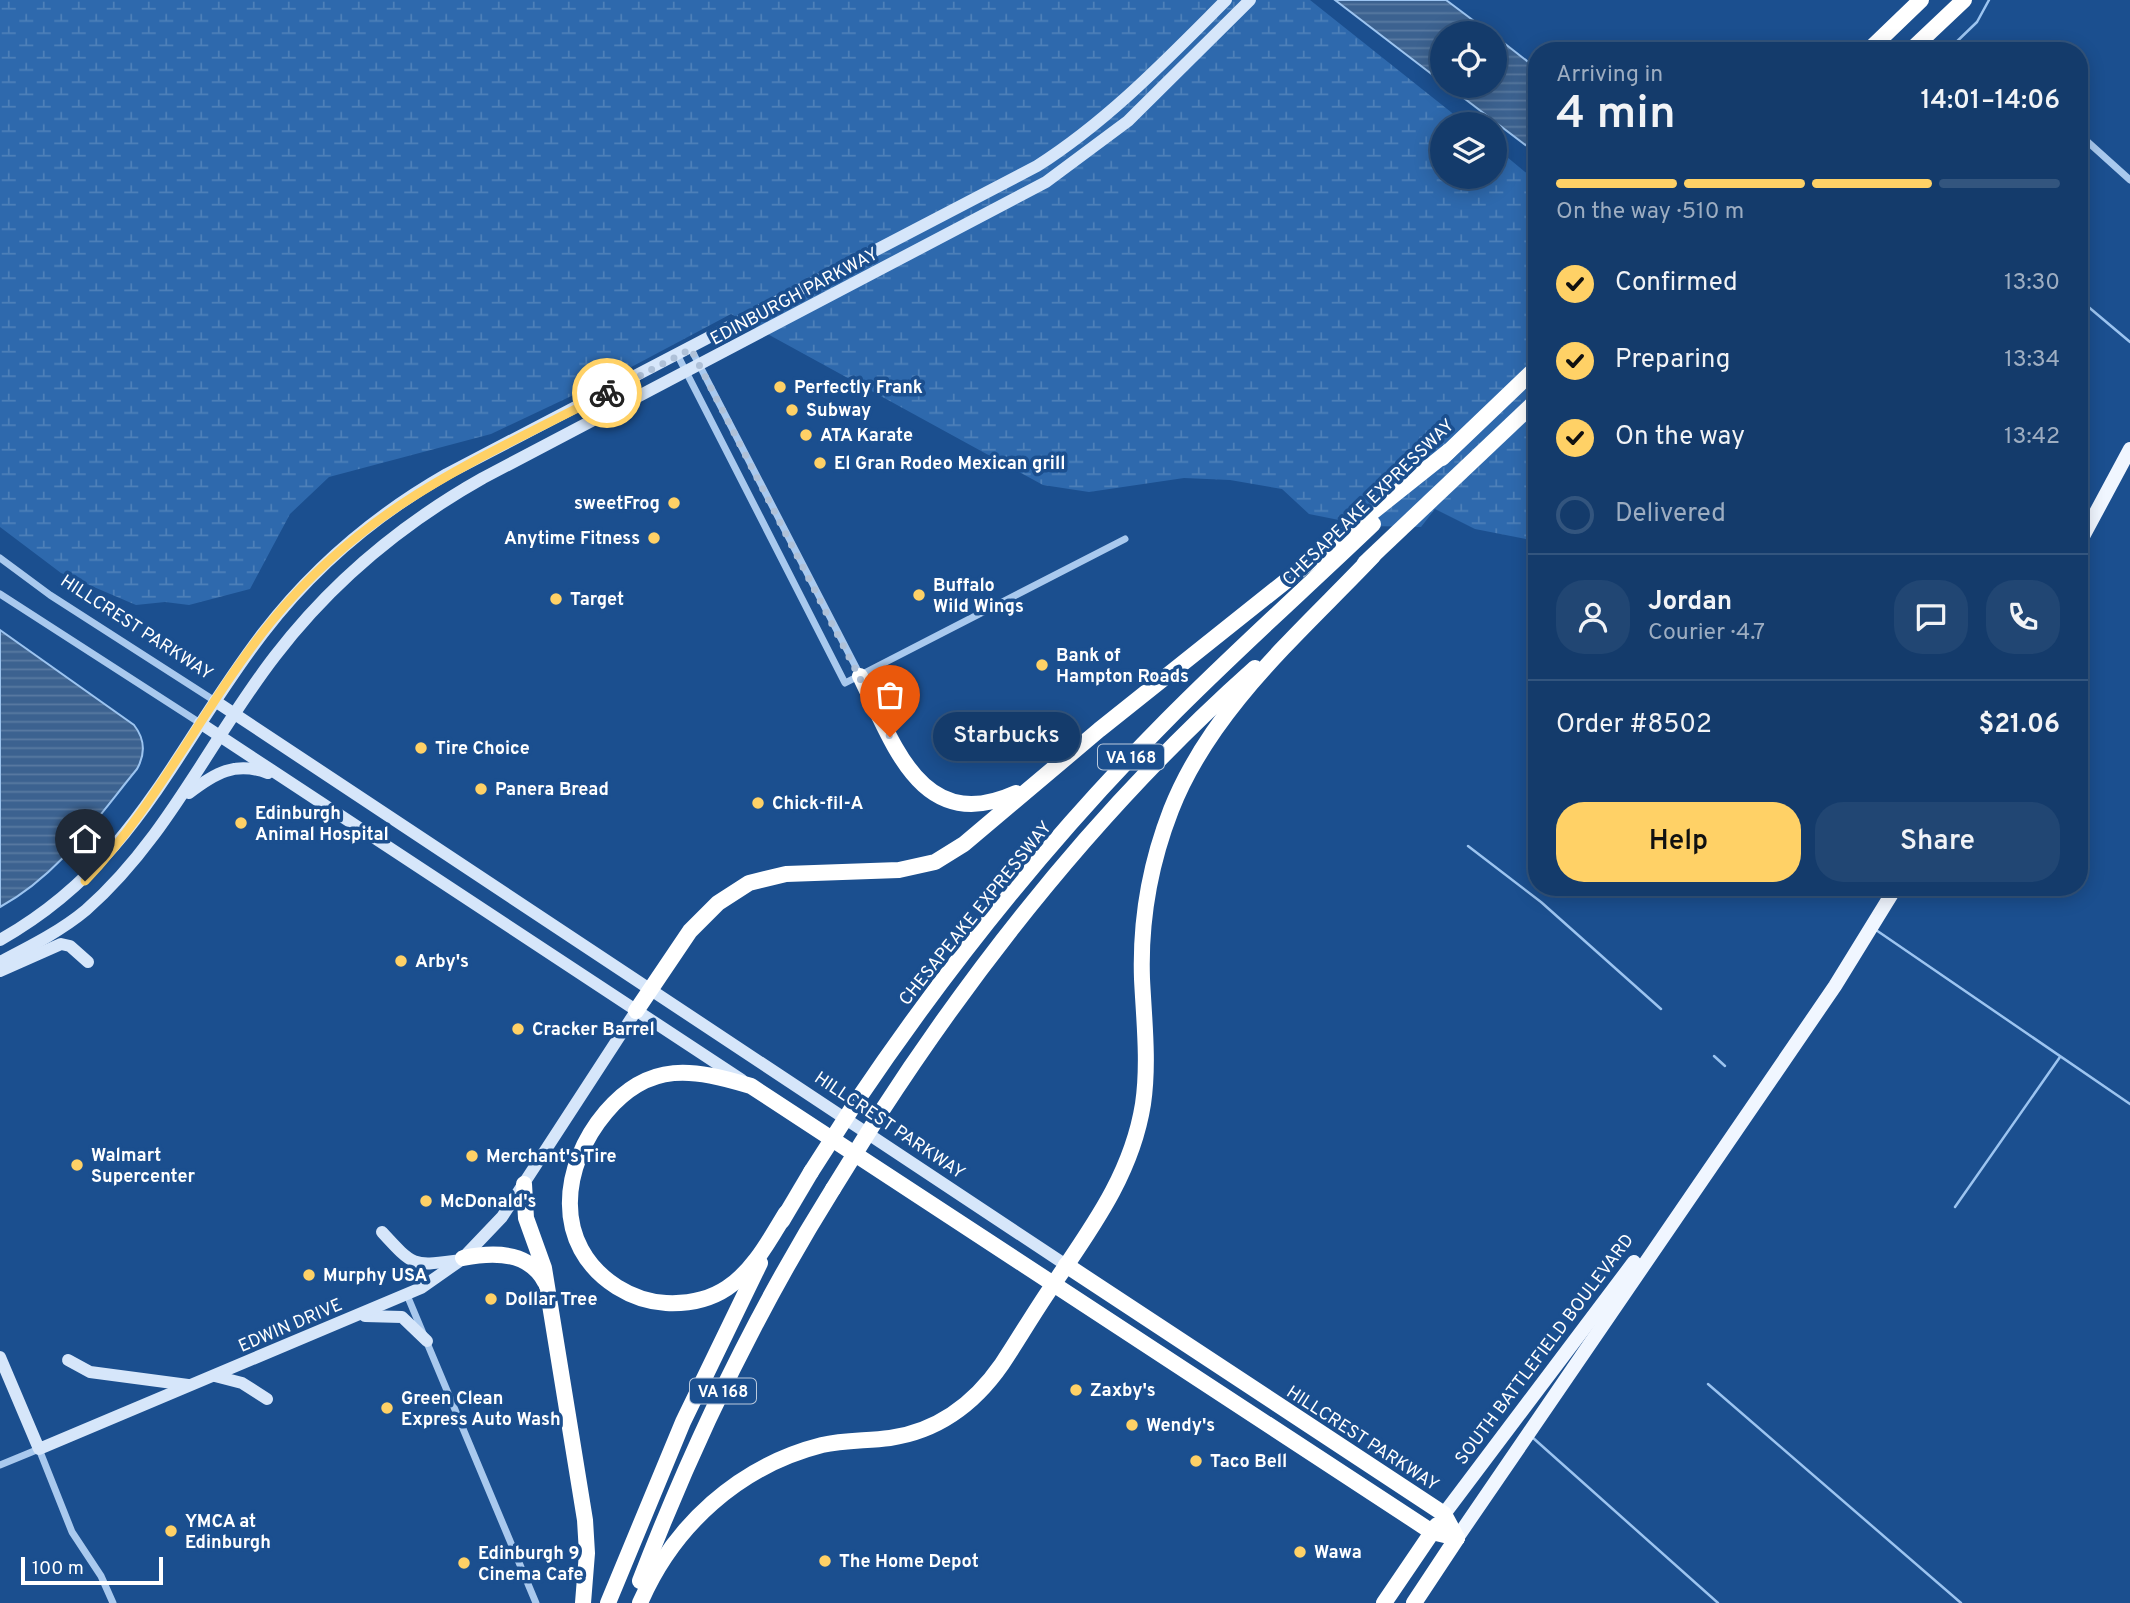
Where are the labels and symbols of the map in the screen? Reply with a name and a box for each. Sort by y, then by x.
street label: EDINBURGH PARKWAY [707,243,883,351]
courier [572,358,642,428]
place label: Perfectly Frank [794,377,923,400]
marker: Perfectly Frank [772,379,788,395]
place label: Subway [806,400,871,423]
marker: Subway [784,402,800,418]
street label: CHESAPEAKE EXPRESSWAY [1278,415,1460,591]
place label: ATA Karate [820,425,913,448]
marker: ATA Karate [798,427,814,443]
place label: El Gran Rodeo Mexican grill [834,453,1065,476]
marker: El Gran Rodeo Mexican grill [812,455,828,471]
place label: sweetFrog [574,493,660,516]
marker: sweetFrog [666,495,682,511]
place label: Anytime Fitness [504,528,640,551]
marker: Anytime Fitness [646,530,662,546]
street label: HILLCREST PARKWAY [56,570,217,686]
place label: Buffalo Wild Wings [933,575,1024,619]
marker: Buffalo Wild Wings [911,587,927,603]
place label: Target [570,589,624,612]
marker: Target [548,591,564,607]
place label: Bank of Hampton Roads [1056,645,1189,689]
marker: Bank of Hampton Roads [1034,657,1050,673]
pin [860,665,920,737]
callout: Starbucks [932,712,1079,762]
place label: Tire Choice [435,738,530,761]
marker: Tire Choice [413,740,429,756]
road number: VA 168 [1098,744,1164,770]
place label: Panera Bread [495,779,609,802]
marker: Panera Bread [473,781,489,797]
place label: Chick-fil-A [772,793,864,816]
marker: Chick-fil-A [750,795,766,811]
place label: Edinburgh Animal Hospital [255,803,389,847]
pin [55,809,115,881]
marker: Edinburgh Animal Hospital [233,815,249,831]
street label: CHESAPEAKE EXPRESSWAY [895,817,1058,1011]
place label: Arby's [415,951,469,974]
marker: Arby's [393,953,409,969]
place label: Cracker Barrel [532,1019,655,1042]
marker: Cracker Barrel [510,1021,526,1037]
street label: HILLCREST PARKWAY [809,1067,969,1185]
place label: Walmart Supercenter [91,1145,196,1189]
place label: Merchant's Tire [486,1146,617,1169]
marker: Merchant's Tire [464,1148,480,1164]
marker: Walmart Supercenter [69,1157,85,1173]
place label: McDonald's [440,1191,536,1214]
marker: McDonald's [418,1193,434,1209]
street label: SOUTH BATTLEFIELD BOULEVARD [1451,1230,1640,1470]
place label: Murphy USA [323,1265,428,1288]
marker: Murphy USA [301,1267,317,1283]
place label: Dollar Tree [505,1289,597,1312]
marker: Dollar Tree [483,1291,499,1307]
street label: EDWIN DRIVE [235,1294,346,1359]
road number: VA 168 [690,1378,756,1404]
place label: Zaxby's [1090,1380,1156,1403]
street label: HILLCREST PARKWAY [1282,1381,1443,1497]
marker: Zaxby's [1068,1382,1084,1398]
place label: Green Clean Express Auto Wash [401,1388,561,1432]
marker: Green Clean Express Auto Wash [379,1400,395,1416]
place label: Wendy's [1146,1415,1215,1438]
marker: Wendy's [1124,1417,1140,1433]
place label: Taco Bell [1210,1451,1287,1474]
marker: Taco Bell [1188,1453,1204,1469]
place label: YMCA at Edinburgh [185,1511,271,1555]
marker: YMCA at Edinburgh [163,1523,179,1539]
place label: Wawa [1314,1542,1362,1565]
place label: Edinburgh 9 Cinema Cafe [478,1543,583,1587]
marker: Wawa [1292,1544,1308,1560]
place label: The Home Depot [839,1551,979,1574]
marker: The Home Depot [817,1553,833,1569]
scale bar [21,1554,163,1586]
marker: Edinburgh 9 Cinema Cafe [456,1555,472,1571]

